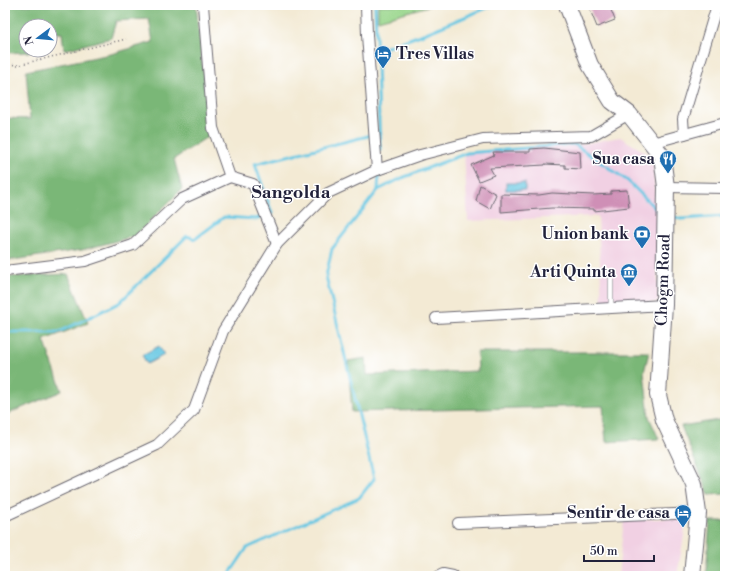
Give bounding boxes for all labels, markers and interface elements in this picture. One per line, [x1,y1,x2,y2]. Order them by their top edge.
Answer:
north arrow [18,18,58,58]
text: N [21,34,37,47]
hotel icon: Tres Villas [373,44,393,69]
place label: Tres Villas [396,44,474,64]
place label: Sua casa [592,149,655,169]
restaurant icon: Sua casa [658,149,678,174]
district label: Sangolda [252,181,331,204]
place label: Union bank [541,224,630,244]
bank icon: Union bank [632,224,652,249]
street label: Chogm Road [651,234,675,326]
place label: Arti Quinta [529,262,616,282]
museum icon: Arti Quinta [619,262,639,287]
place label: Sentir de casa [567,503,670,523]
hotel icon: Sentir de casa [673,503,693,528]
scale bar [584,537,654,563]
text: 50 m [590,544,618,559]

